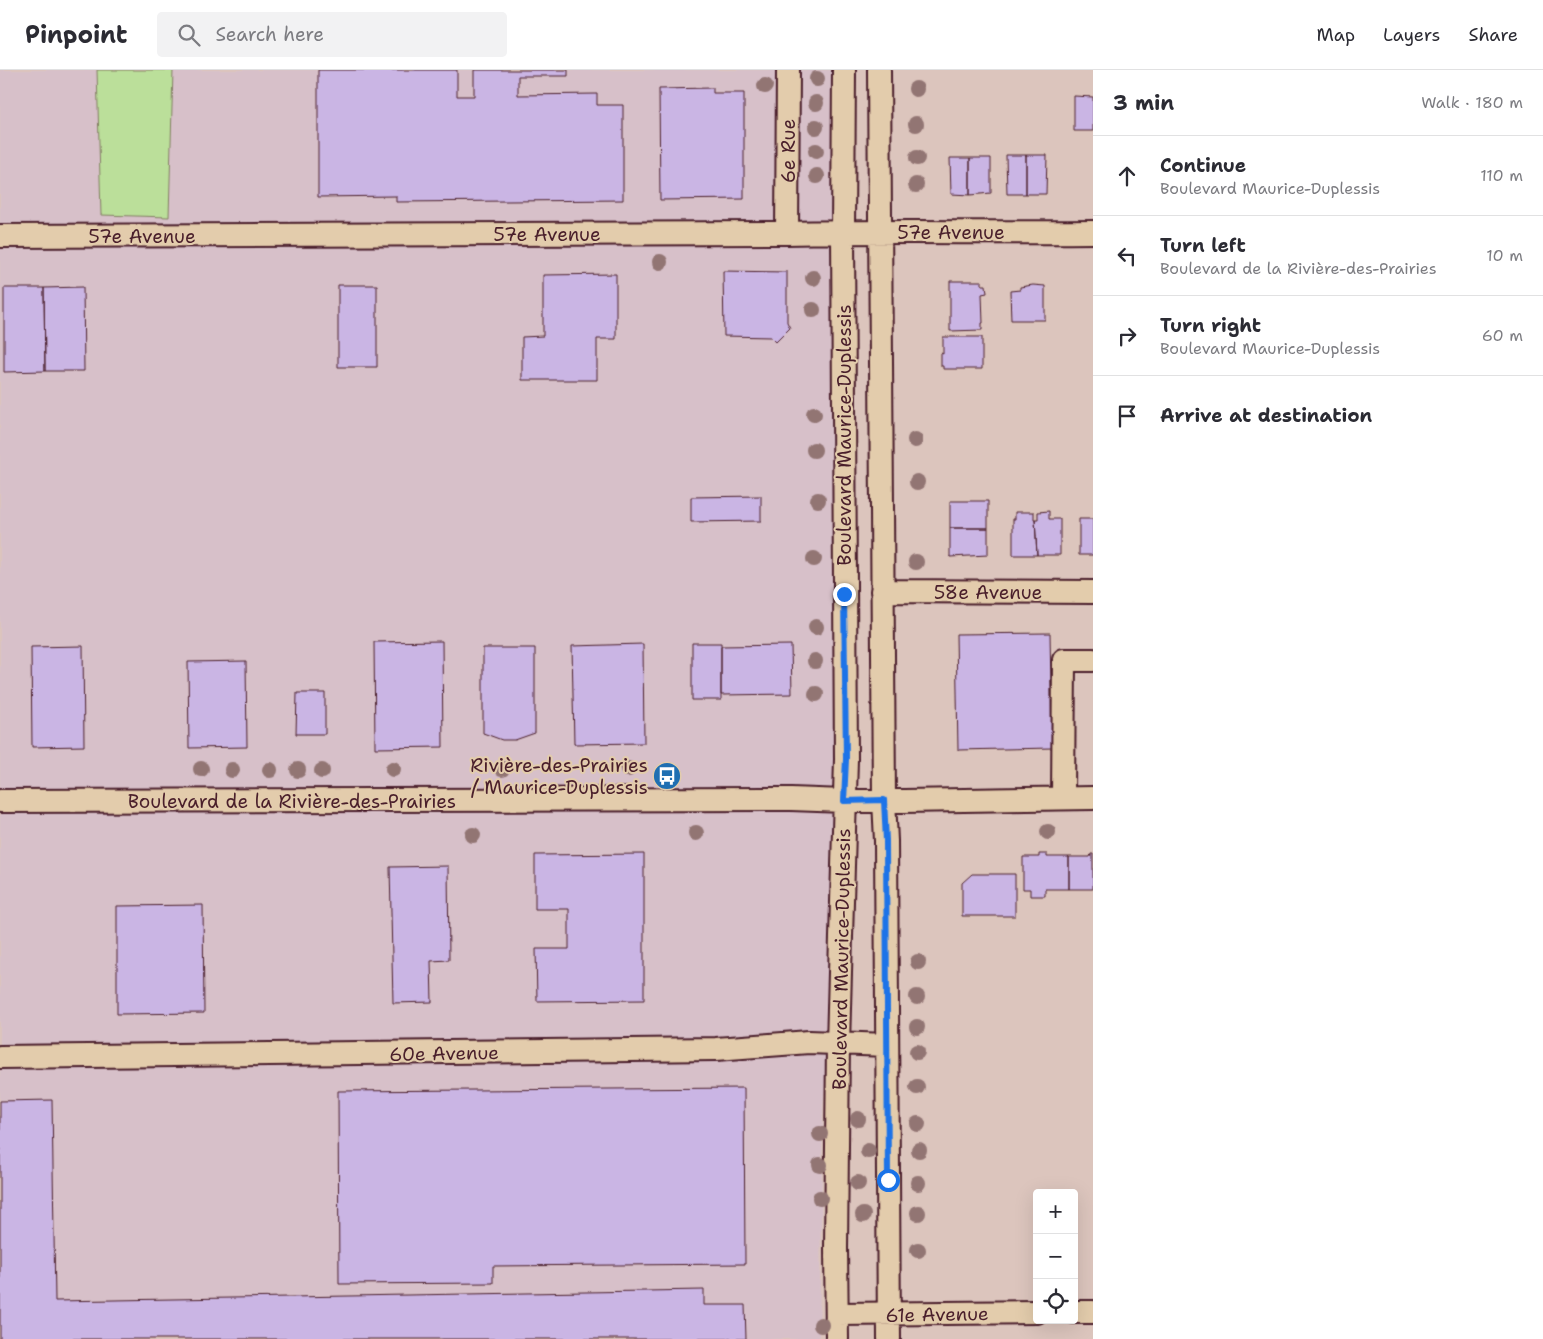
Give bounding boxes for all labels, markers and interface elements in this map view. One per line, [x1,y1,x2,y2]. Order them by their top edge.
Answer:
search box [157,12,507,57]
text: Pinpoint [25,19,127,51]
icon: search [175,21,203,49]
text: Search here [215,22,324,47]
text: Map [1317,23,1355,47]
text: Layers [1383,23,1440,47]
text: Share [1468,23,1518,47]
text: 3 min [1113,89,1174,117]
text: Walk · 180 m [1421,92,1523,113]
street label: 6e Rue [776,119,801,183]
text: Continue [1160,153,1246,178]
icon: ahead [1113,162,1141,190]
text: 110 m [1480,165,1523,186]
text: Boulevard Maurice-Duplessis [1160,178,1380,199]
street label: 57e Avenue [897,220,1005,245]
street label: 57e Avenue [493,222,601,247]
street label: 57e Avenue [88,224,196,249]
text: Turn left [1160,233,1246,258]
icon: left [1113,242,1141,270]
text: 10 m [1486,245,1523,266]
text: Boulevard de la Rivière-des-Prairies [1160,258,1437,279]
street label: Boulevard Maurice-Duplessis [832,304,857,566]
text: Turn right [1160,313,1261,338]
icon: right [1113,322,1141,350]
text: 60 m [1482,325,1523,346]
text: Boulevard Maurice-Duplessis [1160,338,1380,359]
icon: arrive [1113,402,1141,430]
text: Arrive at destination [1160,403,1372,428]
street label: 58e Avenue [934,580,1042,605]
route end [833,583,856,606]
place label: Rivière-des-Prairies / Maurice-Duplessis [470,753,648,800]
bus stop icon: Rivière-des-Prairies / Maurice-Duplessis [652,761,682,791]
street label: Boulevard de la Rivière-des-Prairies [128,789,456,814]
street label: Boulevard Maurice-Duplessis [827,828,856,1090]
street label: 60e Avenue [389,1040,499,1067]
route start [877,1169,900,1192]
map controls [1033,1189,1078,1324]
button: + [1033,1189,1078,1234]
button: − [1033,1234,1078,1279]
button: locate [1033,1279,1078,1324]
street label: 61e Avenue [885,1301,989,1328]

